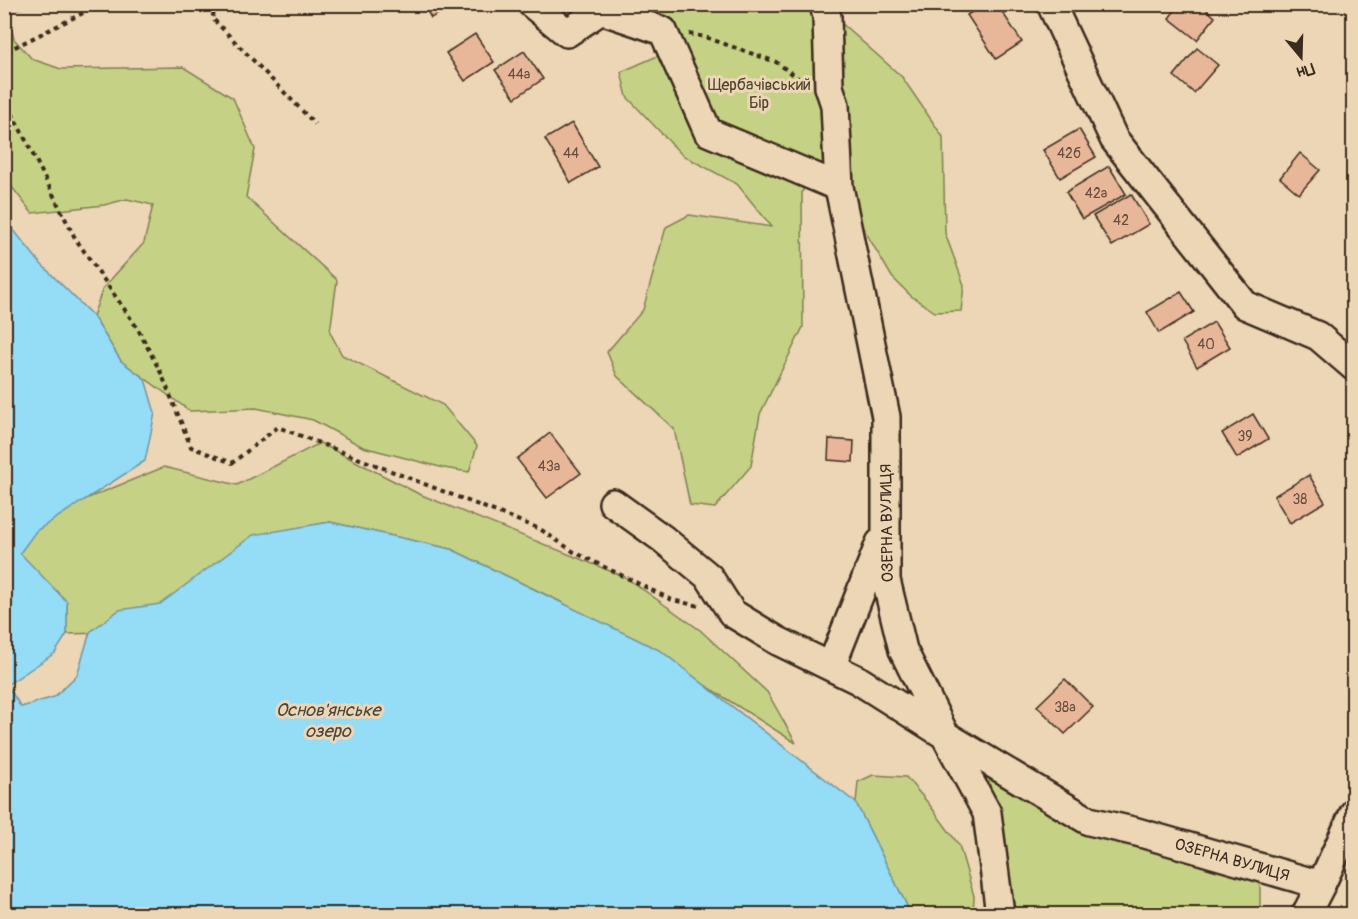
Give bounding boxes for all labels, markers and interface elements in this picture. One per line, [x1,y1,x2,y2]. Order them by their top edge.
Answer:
north arrow [1271,27,1331,87]
text: Пн [1294,58,1317,83]
house number: 44а [508,66,530,83]
park label: Щербачівський Бір [707,75,811,113]
house number: 44 [563,145,579,162]
house number: 42б [1057,145,1081,162]
house number: 42а [1085,185,1107,202]
house number: 42 [1113,212,1129,229]
house number: 40 [1197,336,1215,353]
house number: 39 [1237,428,1253,445]
house number: 43а [538,458,560,475]
street label: ОЗЕРНА ВУЛИЦЯ [876,464,898,582]
house number: 38 [1293,491,1307,508]
water label: Основ'янське озеро [276,699,382,743]
house number: 38а [1054,699,1076,716]
street label: ОЗЕРНА ВУЛИЦЯ [1172,834,1292,886]

